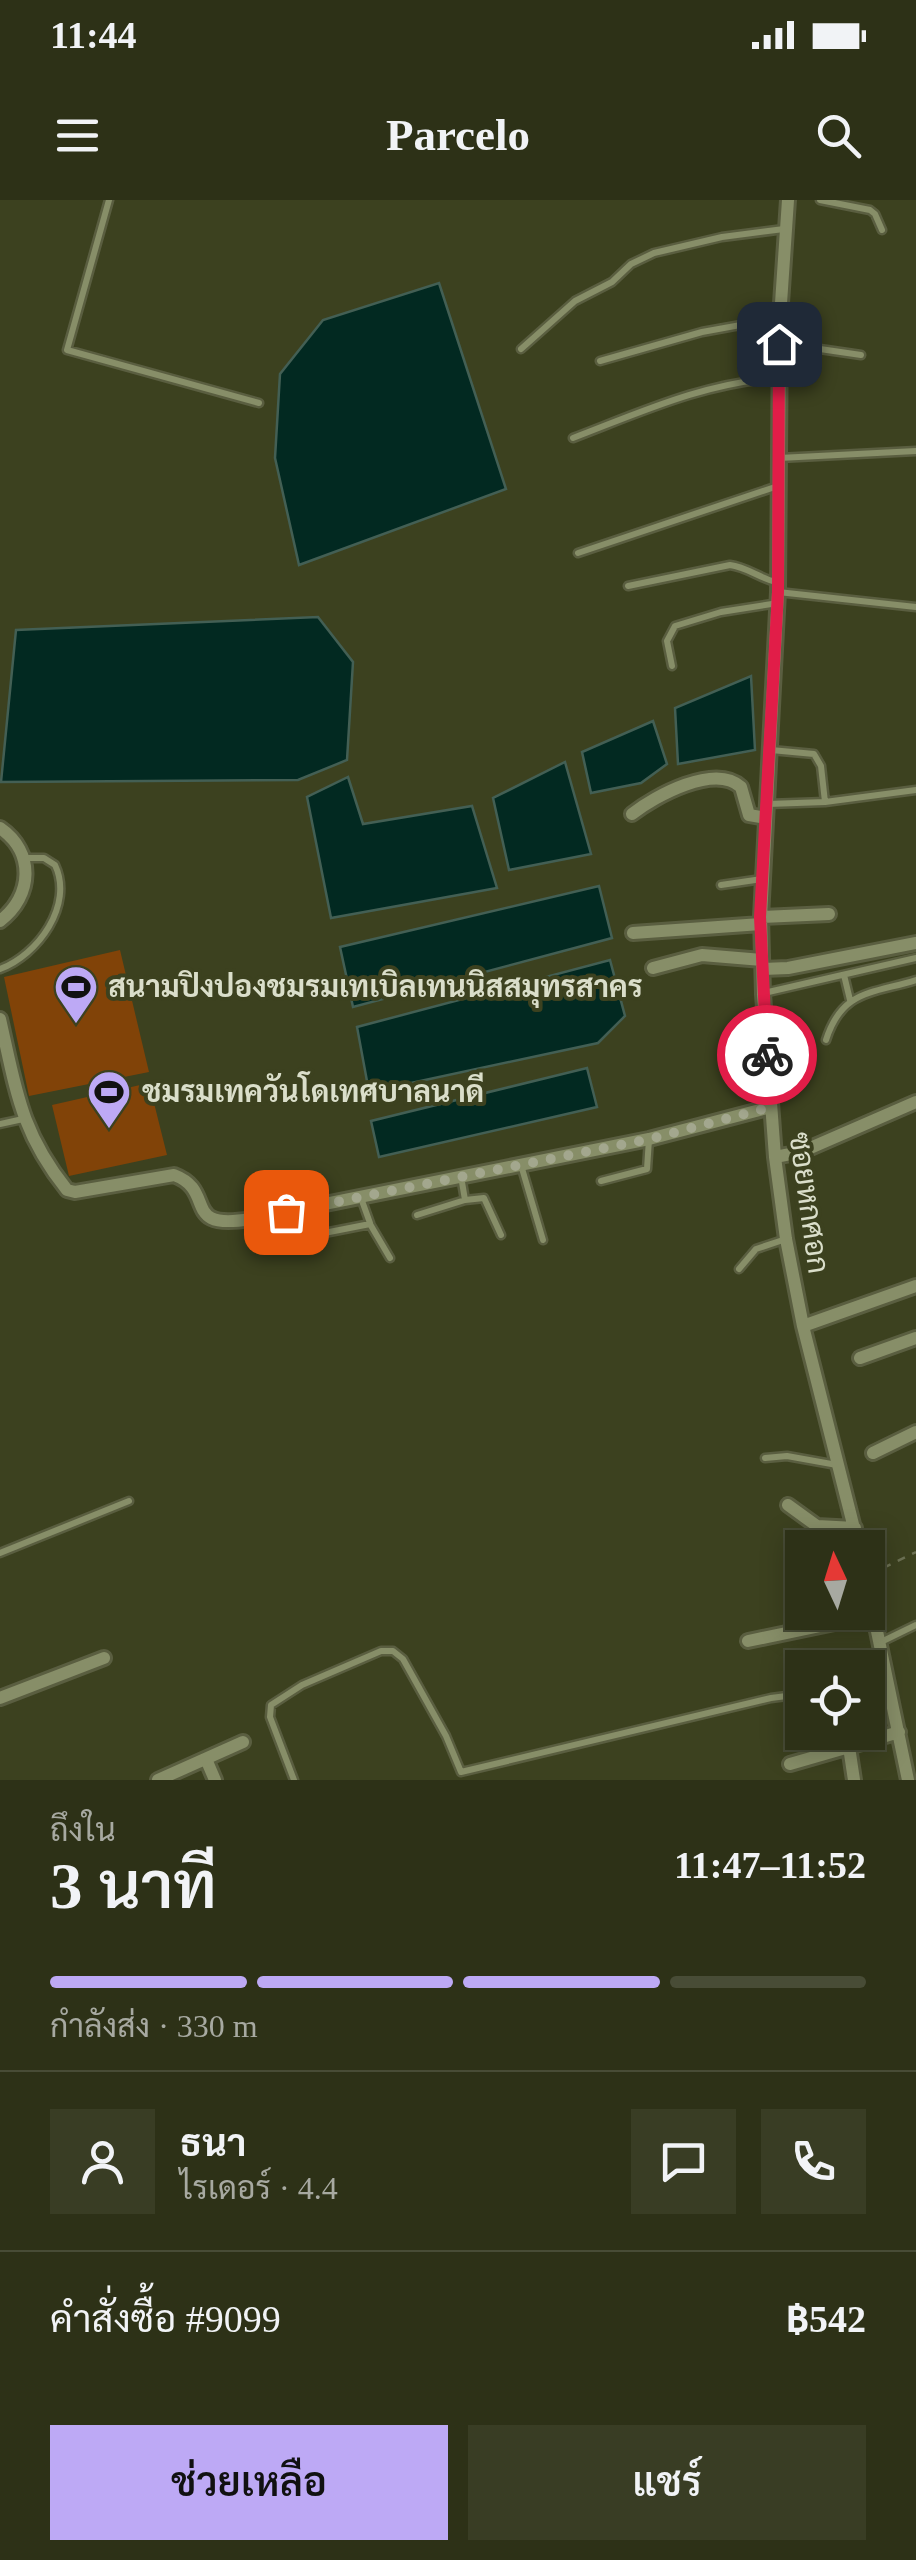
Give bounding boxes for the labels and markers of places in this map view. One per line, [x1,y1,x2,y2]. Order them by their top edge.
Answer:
pin [737,302,822,387]
sports icon: สนามปิงปองชมรมเทเบิลเทนนิสสมุทรสาคร [53,964,99,1025]
place label: สนามปิงปองชมรมเทเบิลเทนนิสสมุทรสาคร [108,969,643,1008]
sports icon: ชมรมเทควันโดเทศบาลนาดี [86,1069,132,1130]
place label: ชมรมเทควันโดเทศบาลนาดี [142,1071,484,1108]
pin [244,1170,329,1255]

